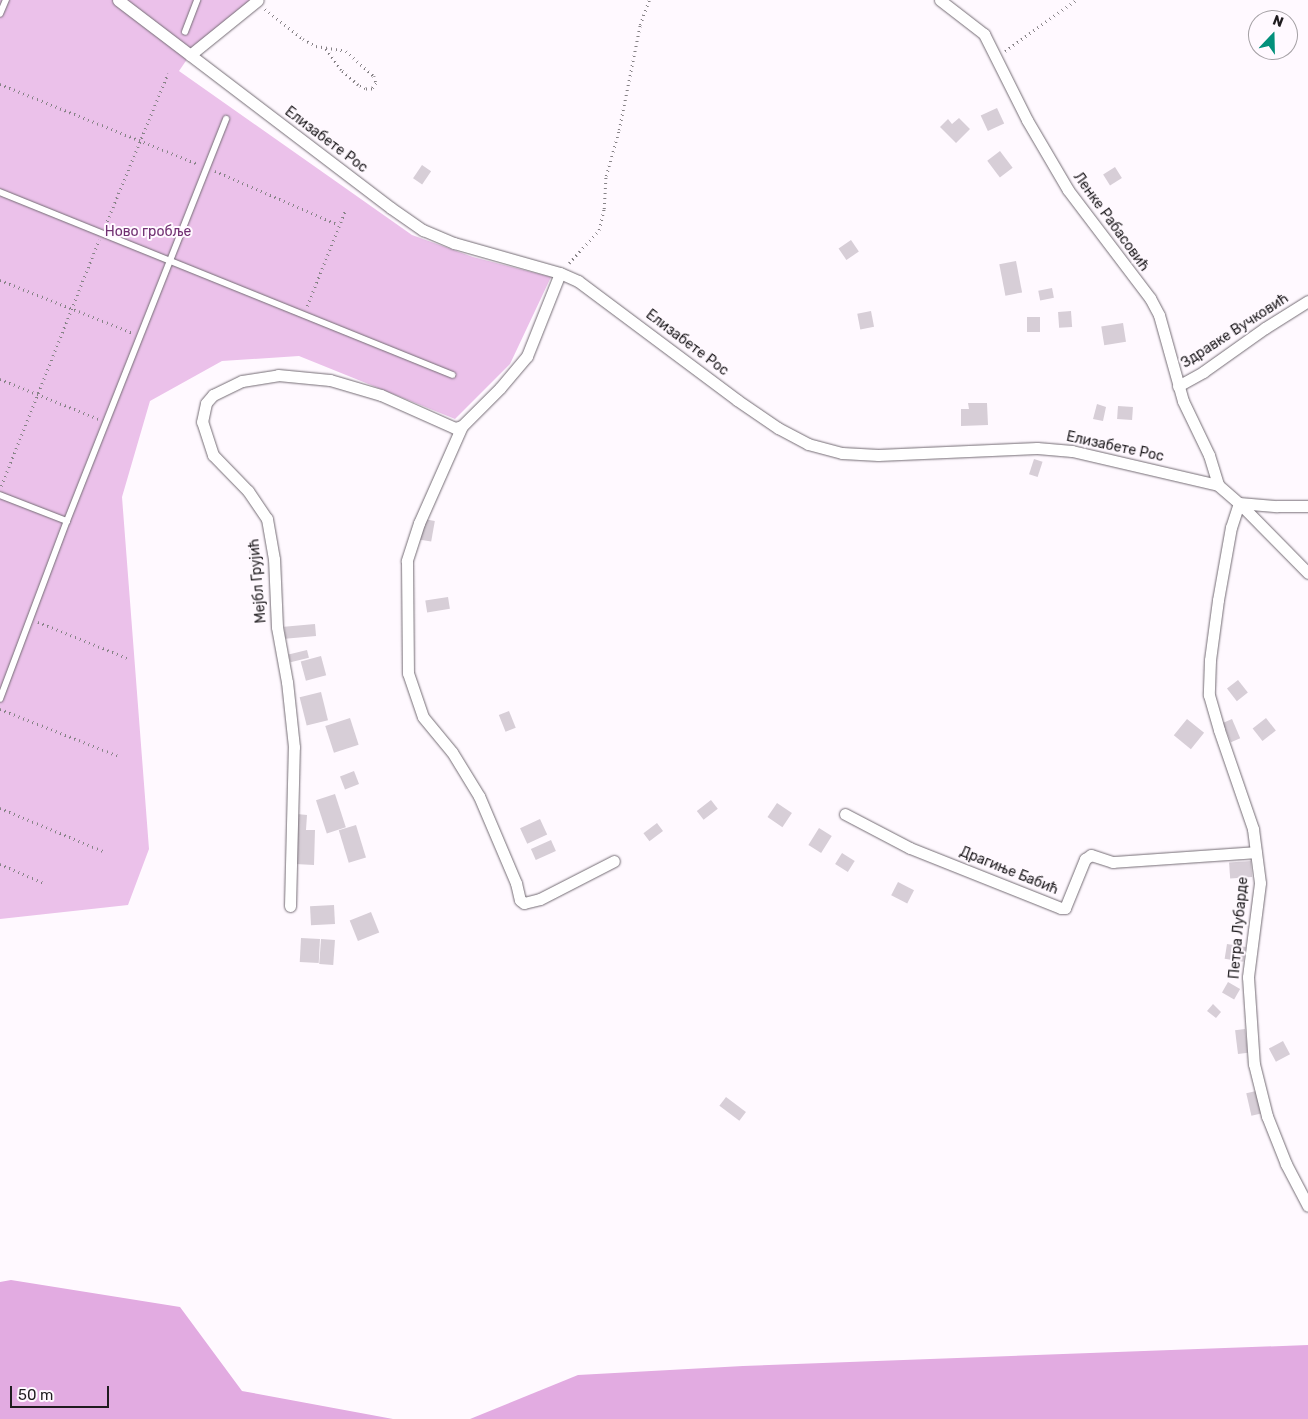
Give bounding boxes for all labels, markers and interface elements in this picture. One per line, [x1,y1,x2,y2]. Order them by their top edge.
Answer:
north arrow [1248,10,1298,60]
text: N [1270,12,1286,31]
street label: Елизабете Рос [281,103,371,177]
street label: Ленке Рабасовић [1070,169,1152,275]
park label: Ново гробље [105,224,191,240]
street label: Здравке Вучковић [1178,290,1292,372]
street label: Елизабете Рос [642,306,732,380]
street label: Елизабете Рос [1065,428,1165,466]
street label: Мејбл Грујић [246,538,270,624]
street label: Драгиње Бабић [957,844,1061,898]
street label: Петра Лубарде [1226,876,1252,980]
scale bar [12,1376,111,1408]
text: 50 m [18,1386,53,1404]

